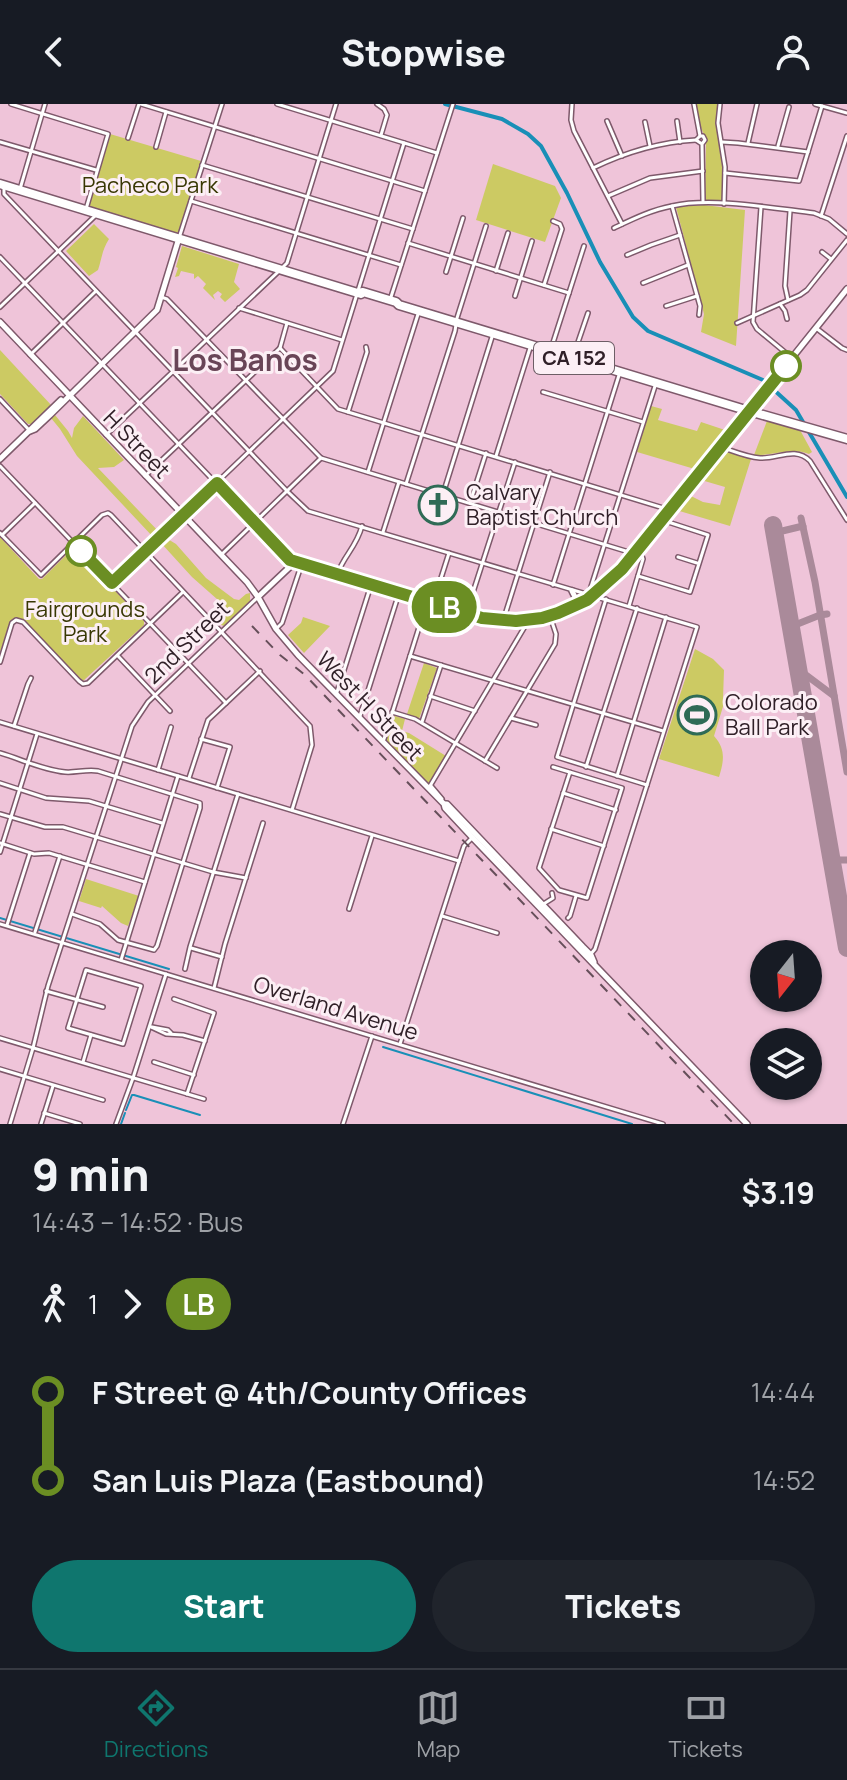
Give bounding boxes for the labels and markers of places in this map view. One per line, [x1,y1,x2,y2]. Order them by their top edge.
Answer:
unlabelled marker [771,351,801,381]
place label: Calvary Baptist Church [466,477,618,532]
church icon: Calvary Baptist Church [417,484,459,526]
unlabelled marker [66,536,96,566]
place label: Colorado Ball Park [725,687,818,742]
sports icon: Colorado Ball Park [676,694,718,736]

